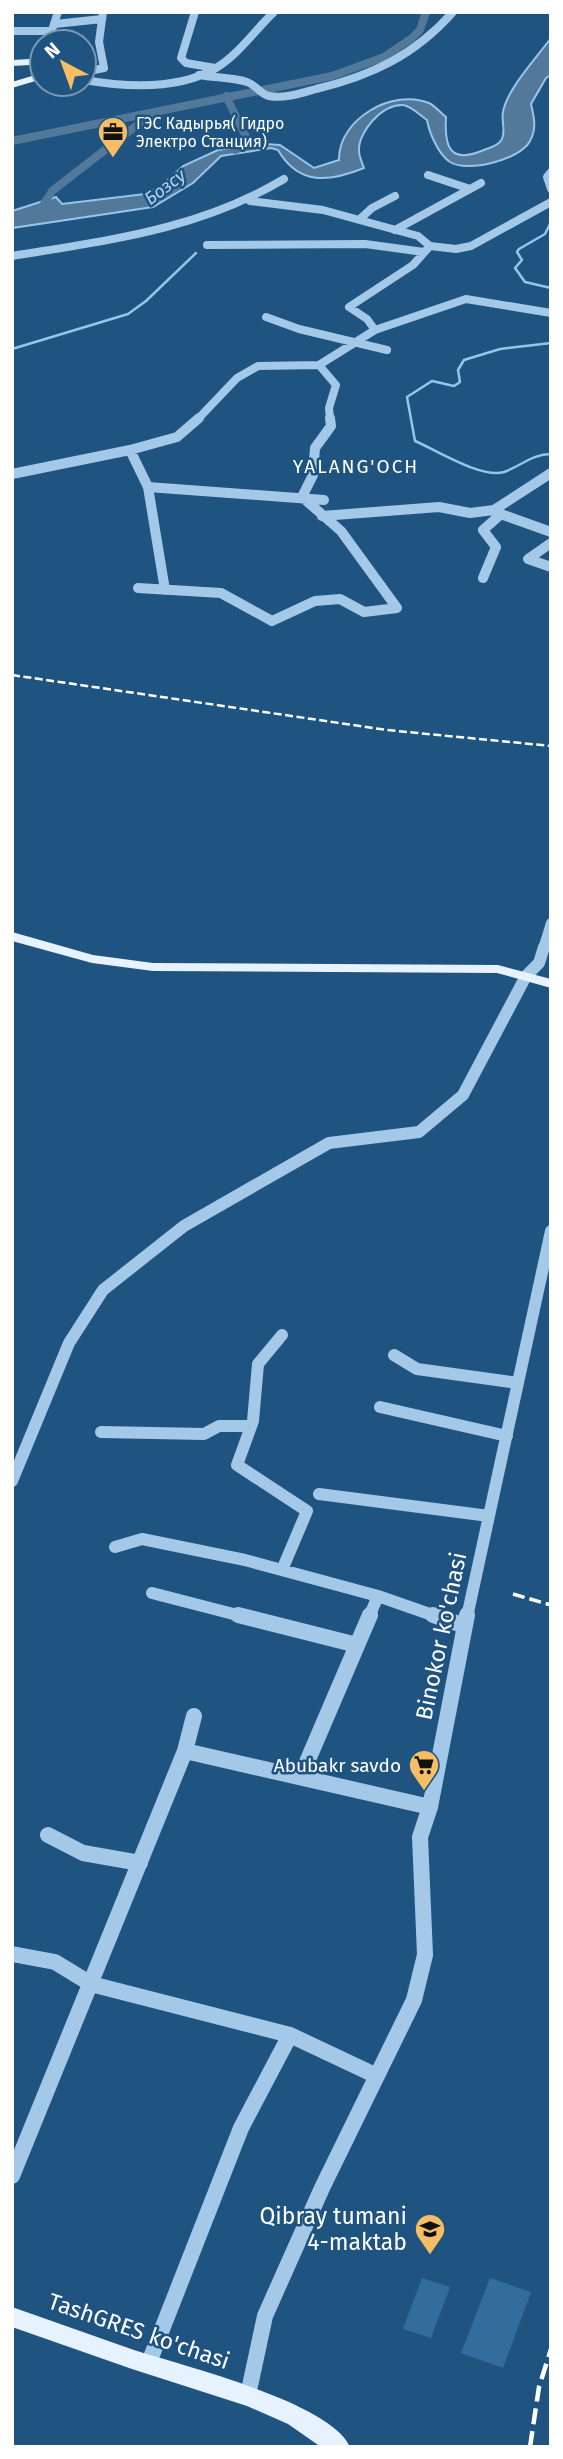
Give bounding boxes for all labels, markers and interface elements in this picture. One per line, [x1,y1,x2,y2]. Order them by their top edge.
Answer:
north arrow [28,28,98,98]
text: N [40,38,64,63]
place label: ГЭС Кадырья( Гидро Электро Станция) [136,114,284,151]
office icon: ГЭС Кадырья( Гидро Электро Станция) [96,115,130,159]
water label: Бозсу [140,164,191,210]
district label: YALANG'OCH [293,455,419,478]
street label: Binokor ko'chasi [410,1549,472,1723]
supermarket icon: Abubakr savdo [407,1748,441,1792]
place label: Abubakr savdo [274,1754,401,1777]
place label: Qibray tumani 4-maktab [259,2202,407,2256]
school or university icon: Qibray tumani 4-maktab [413,2212,447,2256]
street label: TashGRES ko'chasi [45,2287,233,2375]

